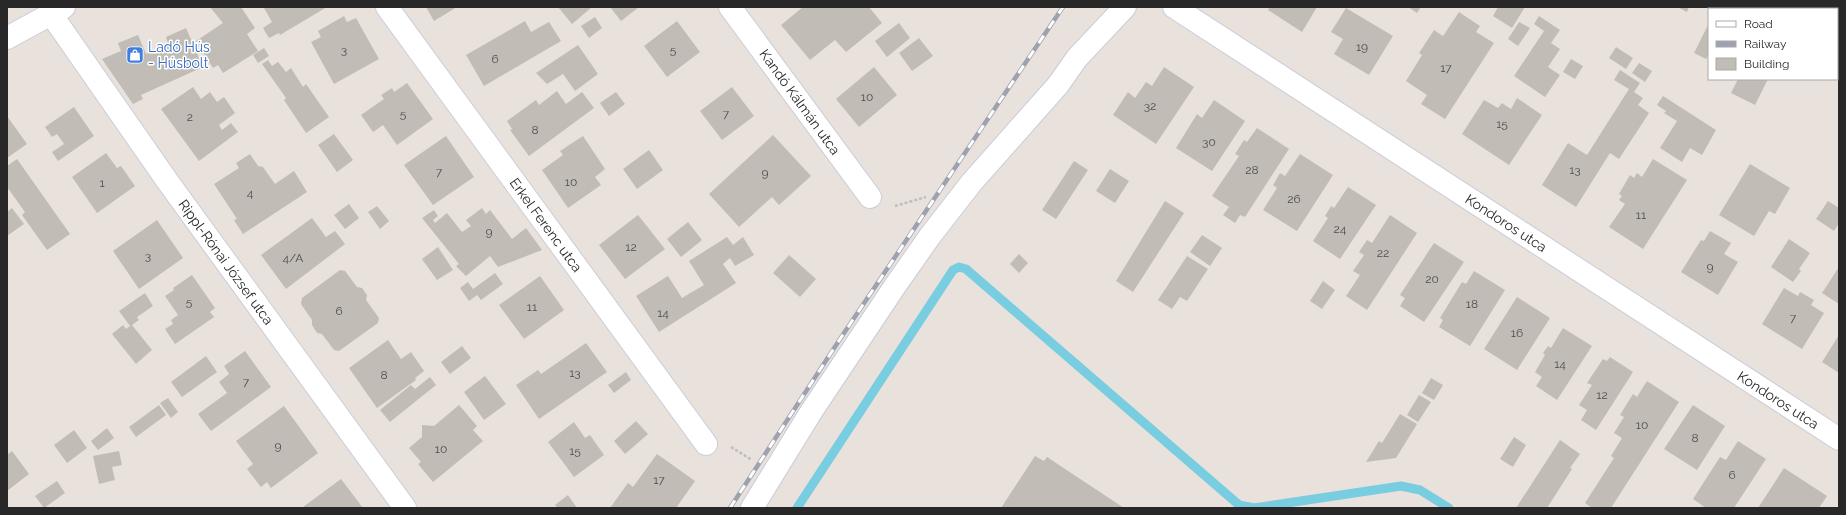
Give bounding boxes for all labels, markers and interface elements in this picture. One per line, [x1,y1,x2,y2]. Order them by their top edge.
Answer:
legend [1708,8,1838,80]
text: Road [1744,17,1773,31]
text: Railway [1744,37,1787,51]
place label: Ladó Hús - Húsbolt [148,39,210,71]
house number: 19 [1356,40,1368,54]
house number: 3 [341,43,347,57]
house number: 5 [670,43,677,57]
shop icon: Ladó Hús - Húsbolt [125,45,145,65]
street label: Kandó Kálmán utca [756,46,844,158]
house number: 6 [491,52,499,66]
text: Building [1744,57,1790,71]
house number: 17 [1440,61,1452,75]
house number: 10 [861,90,873,104]
house number: 32 [1144,99,1156,113]
house number: 5 [400,107,407,121]
house number: 7 [723,107,730,121]
house number: 2 [187,110,193,124]
house number: 15 [1496,117,1508,131]
house number: 8 [531,123,539,137]
house number: 30 [1202,135,1216,149]
house number: 28 [1245,163,1259,177]
house number: 13 [1569,163,1581,177]
house number: 7 [436,165,443,179]
house number: 9 [761,166,769,180]
street label: Erkel Ferenc utca [507,175,585,275]
house number: 10 [565,175,577,189]
house number: 1 [99,176,105,190]
house number: 4 [247,186,254,200]
street label: Kondoros utca [1462,191,1550,255]
house number: 26 [1287,192,1301,206]
street label: Rippl-Rónai József utca [175,196,277,328]
house number: 11 [1636,208,1646,222]
house number: 24 [1334,222,1347,236]
house number: 9 [485,225,493,239]
house number: 12 [625,240,637,254]
house number: 22 [1377,246,1389,260]
house number: 3 [145,249,151,263]
house number: 4/A [283,251,303,265]
house number: 9 [1706,260,1714,274]
house number: 20 [1425,272,1439,286]
house number: 5 [186,295,193,309]
house number: 18 [1466,297,1478,311]
house number: 11 [527,300,537,314]
house number: 6 [335,304,343,318]
house number: 14 [657,306,669,320]
house number: 7 [1790,311,1797,325]
house number: 16 [1511,326,1523,340]
house number: 14 [1554,357,1566,371]
house number: 13 [569,366,581,380]
house number: 8 [380,368,388,382]
street label: Kondoros utca [1734,368,1822,432]
house number: 7 [243,375,250,389]
house number: 12 [1596,388,1608,402]
house number: 10 [1636,418,1648,432]
house number: 8 [1691,431,1699,445]
house number: 9 [274,439,282,453]
house number: 10 [435,442,447,456]
house number: 15 [569,444,581,458]
house number: 6 [1728,468,1736,482]
house number: 17 [653,473,665,487]

